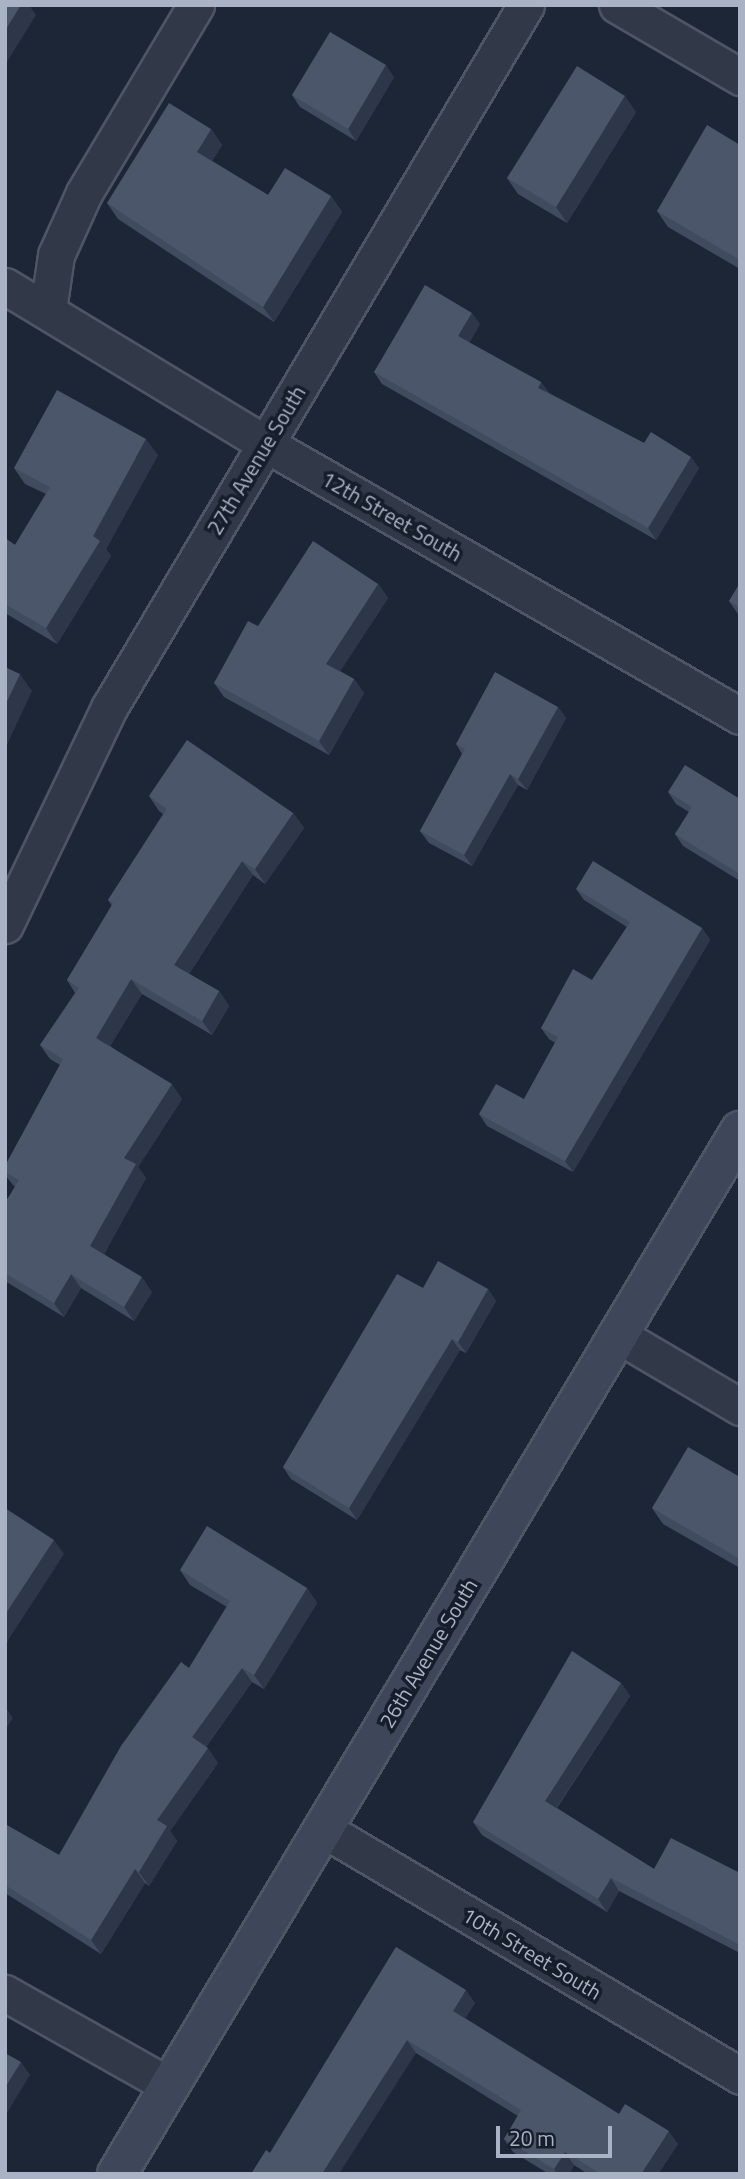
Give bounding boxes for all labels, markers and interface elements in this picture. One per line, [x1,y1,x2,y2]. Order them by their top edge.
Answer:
street label: 27th Avenue South [202,381,310,539]
street label: 12th Street South [317,466,467,566]
street label: 26th Avenue South [374,1574,482,1732]
street label: 10th Street South [458,1902,606,2004]
scale bar [500,2112,616,2156]
text: 20 m [509,2122,555,2154]

